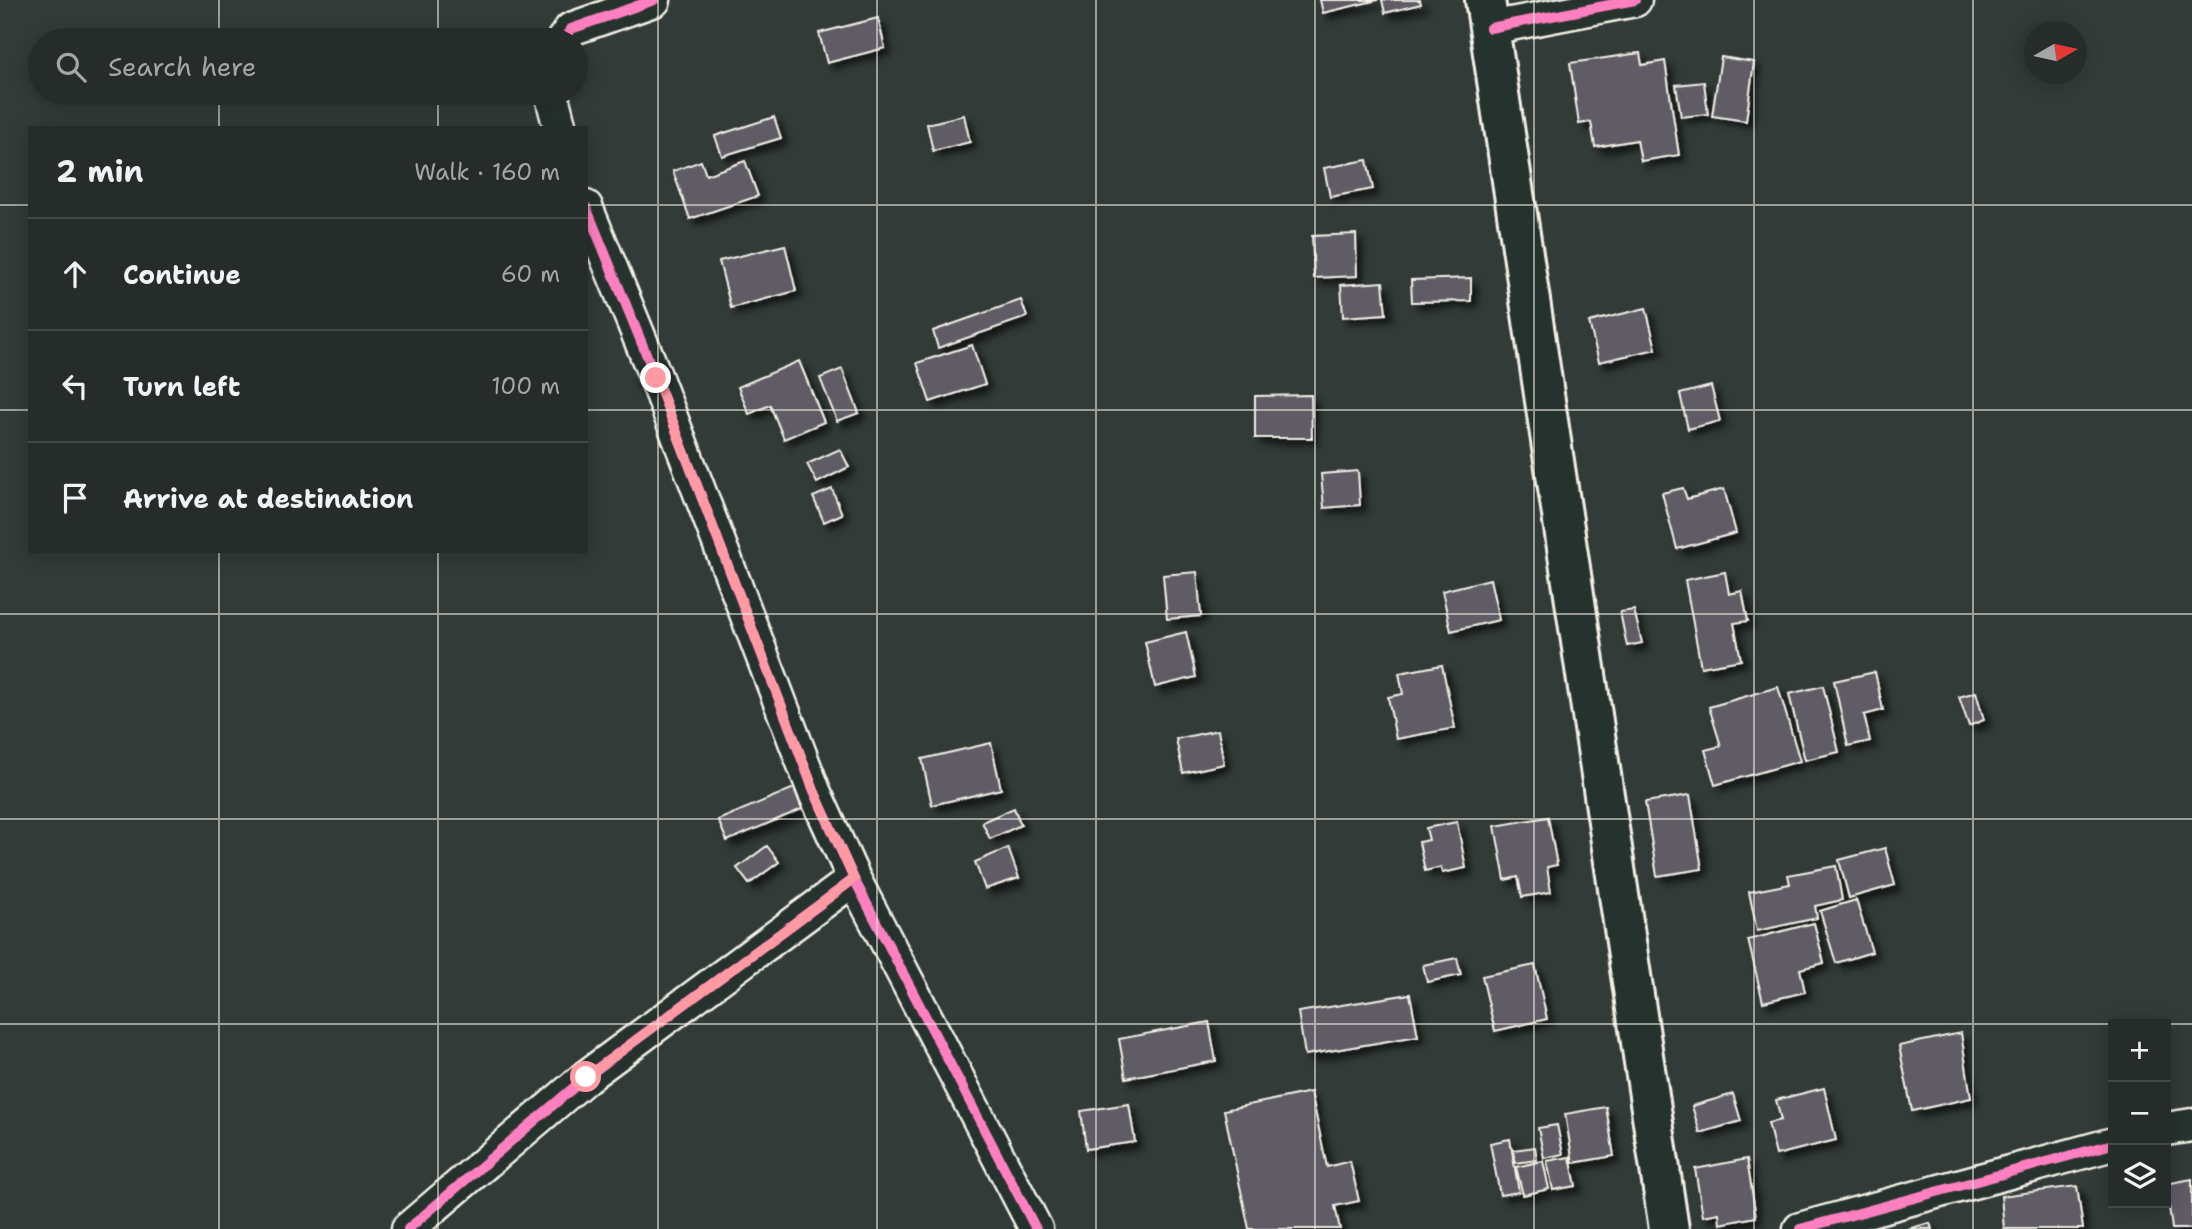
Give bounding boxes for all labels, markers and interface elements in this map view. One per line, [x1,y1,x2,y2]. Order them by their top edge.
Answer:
north arrow [2024,21,2087,84]
search box [28,28,588,105]
icon: search [52,48,90,86]
text: Search here [108,49,257,84]
text: 2 min [56,151,143,192]
text: Walk · 160 m [414,157,560,187]
icon: ahead [56,255,94,293]
text: Continue [123,257,241,292]
text: 60 m [501,259,560,289]
route end [640,362,671,393]
icon: left [56,367,94,405]
text: Turn left [123,369,240,404]
text: 100 m [491,371,560,401]
icon: arrive [56,479,94,517]
text: Arrive at destination [123,481,413,516]
map controls [2108,1019,2171,1208]
button: + [2108,1019,2171,1082]
route start [570,1061,601,1092]
button: − [2108,1082,2171,1145]
button: layers [2108,1145,2171,1208]

